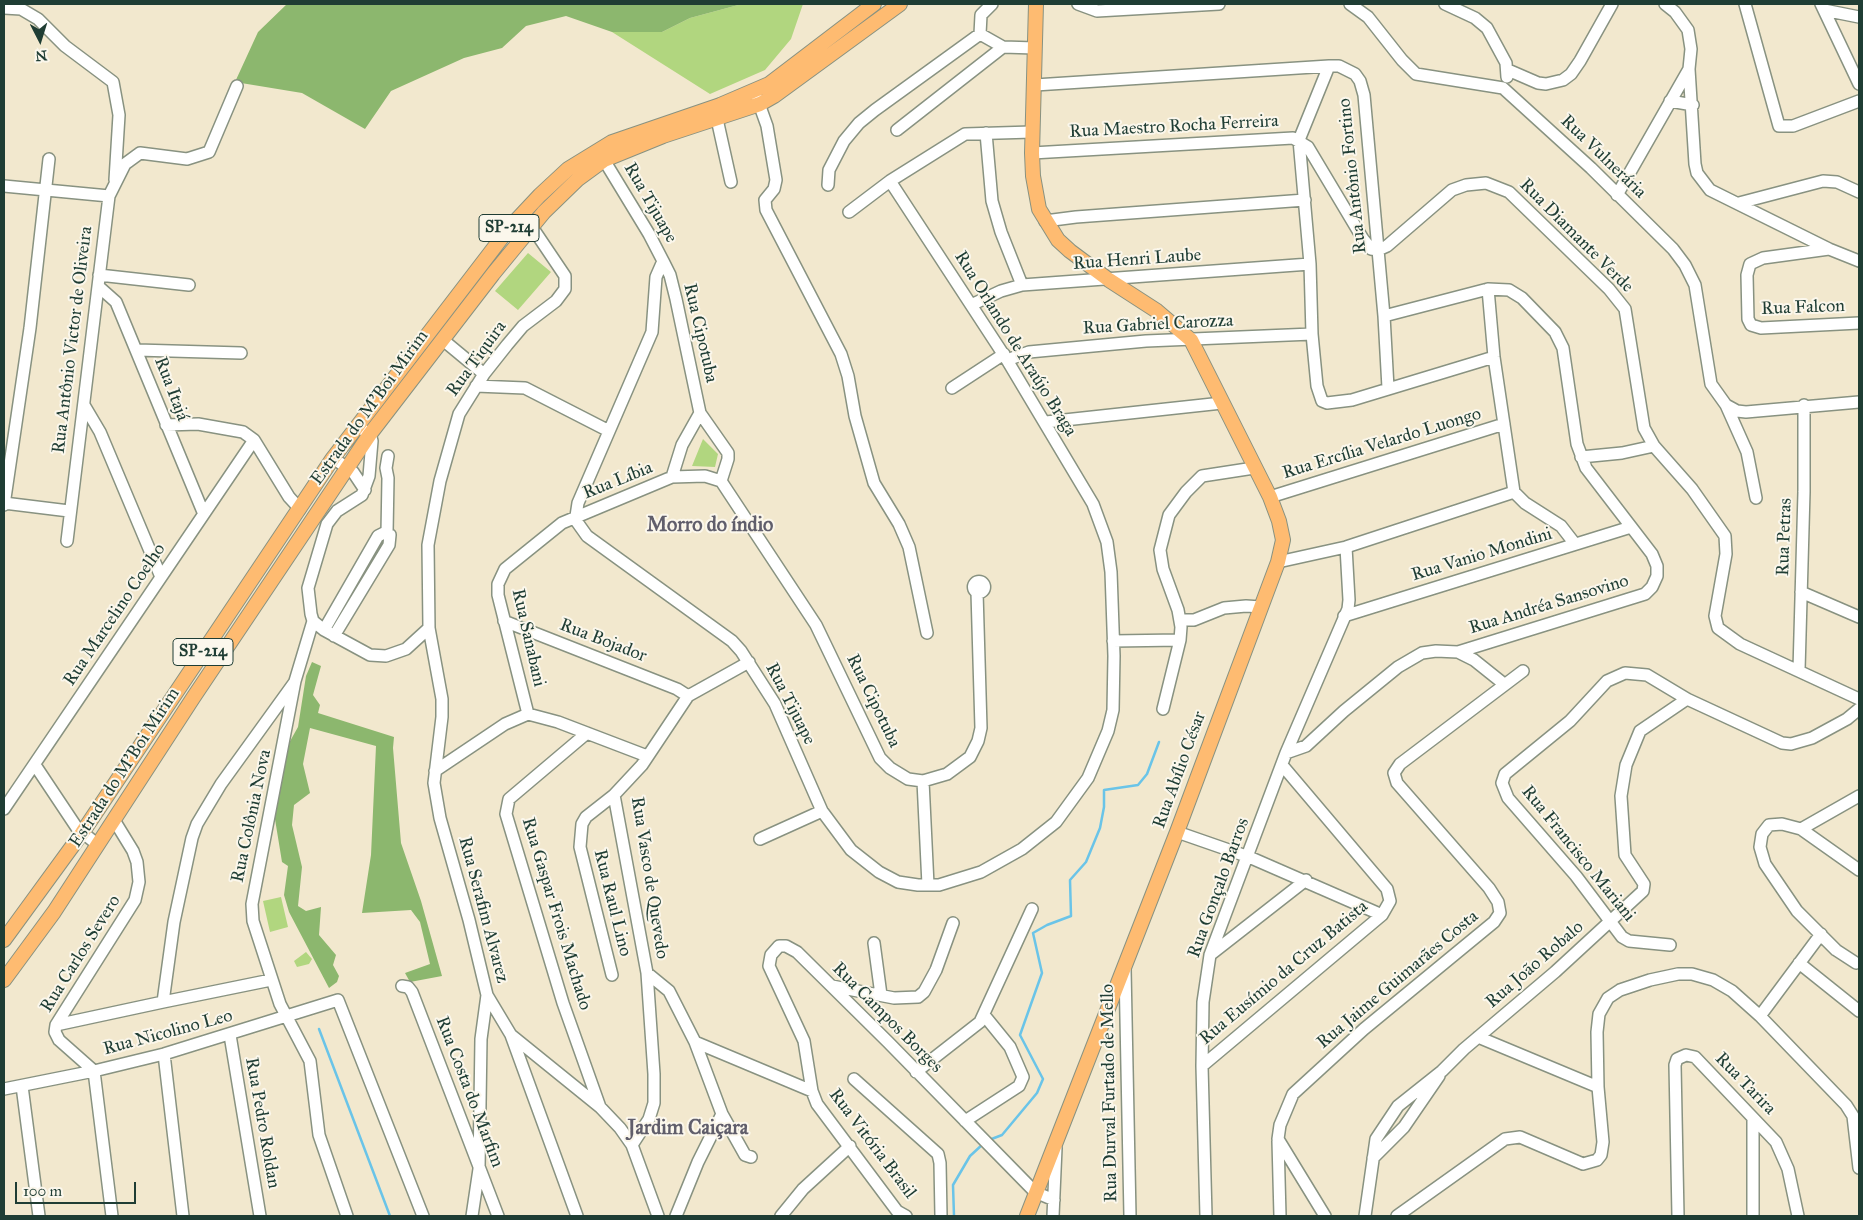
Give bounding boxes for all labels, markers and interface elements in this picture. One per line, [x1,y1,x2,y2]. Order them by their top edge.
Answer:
north arrow [15,15,65,65]
text: N [35,46,48,64]
street label: Rua Antônio Fortino [1334,97,1372,255]
street label: Rua Maestro Rocha Ferreira [1069,111,1279,143]
street label: Rua Vulnerária [1556,111,1650,203]
street label: Rua Tijuape [618,159,682,247]
street label: Rua Diamante Verde [1514,174,1638,298]
road number: SP-214 [479,214,539,242]
street label: Rua Antônio Victor de Oliveira [48,225,98,455]
street label: Rua Henri Laube [1072,245,1202,275]
street label: Rua Orlando de Araújo Braga [949,247,1081,441]
street label: Rua Cipotuba [678,281,722,385]
street label: Rua Falcon [1761,296,1845,320]
street label: Rua Gabriel Carozza [1082,310,1234,340]
street label: Rua Tiquira [442,317,512,401]
street label: Estrada do M'Boi Mirim [307,326,433,490]
street label: Rua Itajá [149,354,193,424]
street label: Rua Ercília Velardo Luongo [1280,403,1484,485]
street label: Rua Líbia [580,457,656,505]
street label: Rua Petras [1773,498,1797,576]
district label: Morro do índio [647,514,773,538]
street label: Rua Vanio Mondini [1409,523,1555,587]
street label: Rua Marcelino Coelho [59,540,171,690]
street label: Rua Andréa Sansovino [1466,570,1632,640]
street label: Rua Sanabani [506,587,550,689]
street label: Rua Bojador [556,615,650,667]
road number: SP-214 [173,638,233,666]
street label: Rua Cipotuba [841,651,905,751]
street label: Rua Tijuape [760,659,820,749]
street label: Estrada do M'Boi Mirim [65,684,185,852]
street label: Rua Abílio César [1149,709,1211,831]
street label: Rua Colônia Nova [227,748,277,884]
street label: Rua Francisco Mariani [1516,782,1640,926]
street label: Rua Vasco de Quevedo [626,795,672,961]
street label: Rua Gaspar Frois Machado [516,815,596,1013]
street label: Rua Gonçalo Barros [1184,815,1254,961]
street label: Rua Serafim Alvarez [453,834,513,986]
street label: Rua Raul Lino [588,847,636,959]
street label: Rua Carlos Severo [36,891,126,1017]
street label: Rua Eusímio da Cruz Batista [1195,896,1373,1050]
street label: Rua Jaime Guimarães Costa [1313,906,1483,1054]
street label: Rua João Robalo [1482,917,1588,1013]
street label: Rua Campos Borges [827,958,947,1078]
street label: Rua Durval Furtado de Mello [1097,984,1123,1202]
street label: Rua Nicolino Leo [101,1005,235,1061]
street label: Rua Costa do Marfim [430,1013,508,1171]
street label: Rua Tarira [1710,1048,1780,1120]
street label: Rua Pedro Roldan [240,1056,284,1190]
street label: Rua Vitória Brasil [824,1085,920,1203]
district label: Jardim Caiçara [628,1117,748,1141]
scale bar [18,1172,139,1204]
text: 100 m [23,1182,62,1200]

